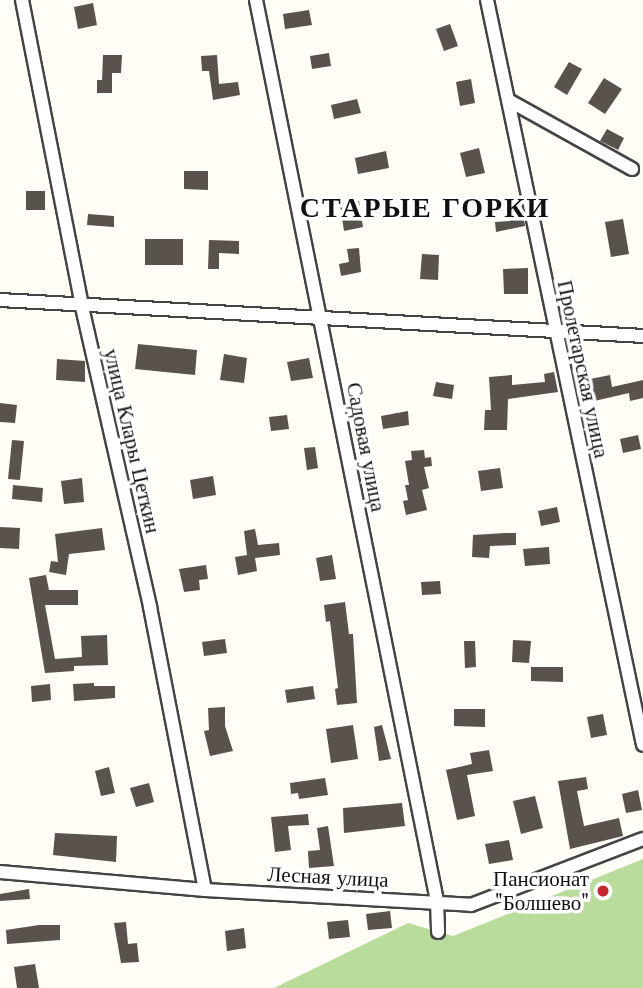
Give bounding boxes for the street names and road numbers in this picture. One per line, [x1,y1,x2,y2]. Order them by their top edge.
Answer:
street label: Пролетарская улица [552,278,614,460]
street label: улица Клары Цеткин [99,346,165,536]
street label: Садовая улица [341,380,391,514]
street label: Лесная улица [267,861,389,893]

